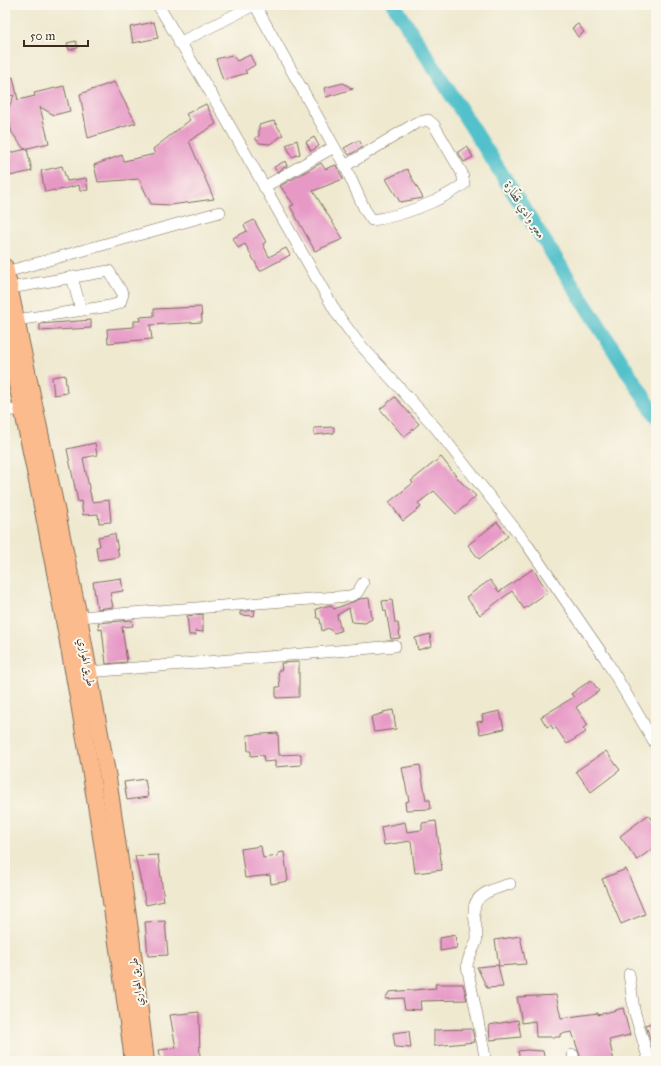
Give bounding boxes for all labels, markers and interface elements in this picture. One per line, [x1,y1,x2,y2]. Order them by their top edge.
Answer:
scale bar [24,22,88,48]
text: 50 m [30,29,55,43]
water label: معبر وادي قطّارة [498,177,550,243]
street label: طريق الهواري [73,637,98,688]
street label: طريق الهواري [127,957,148,1007]

